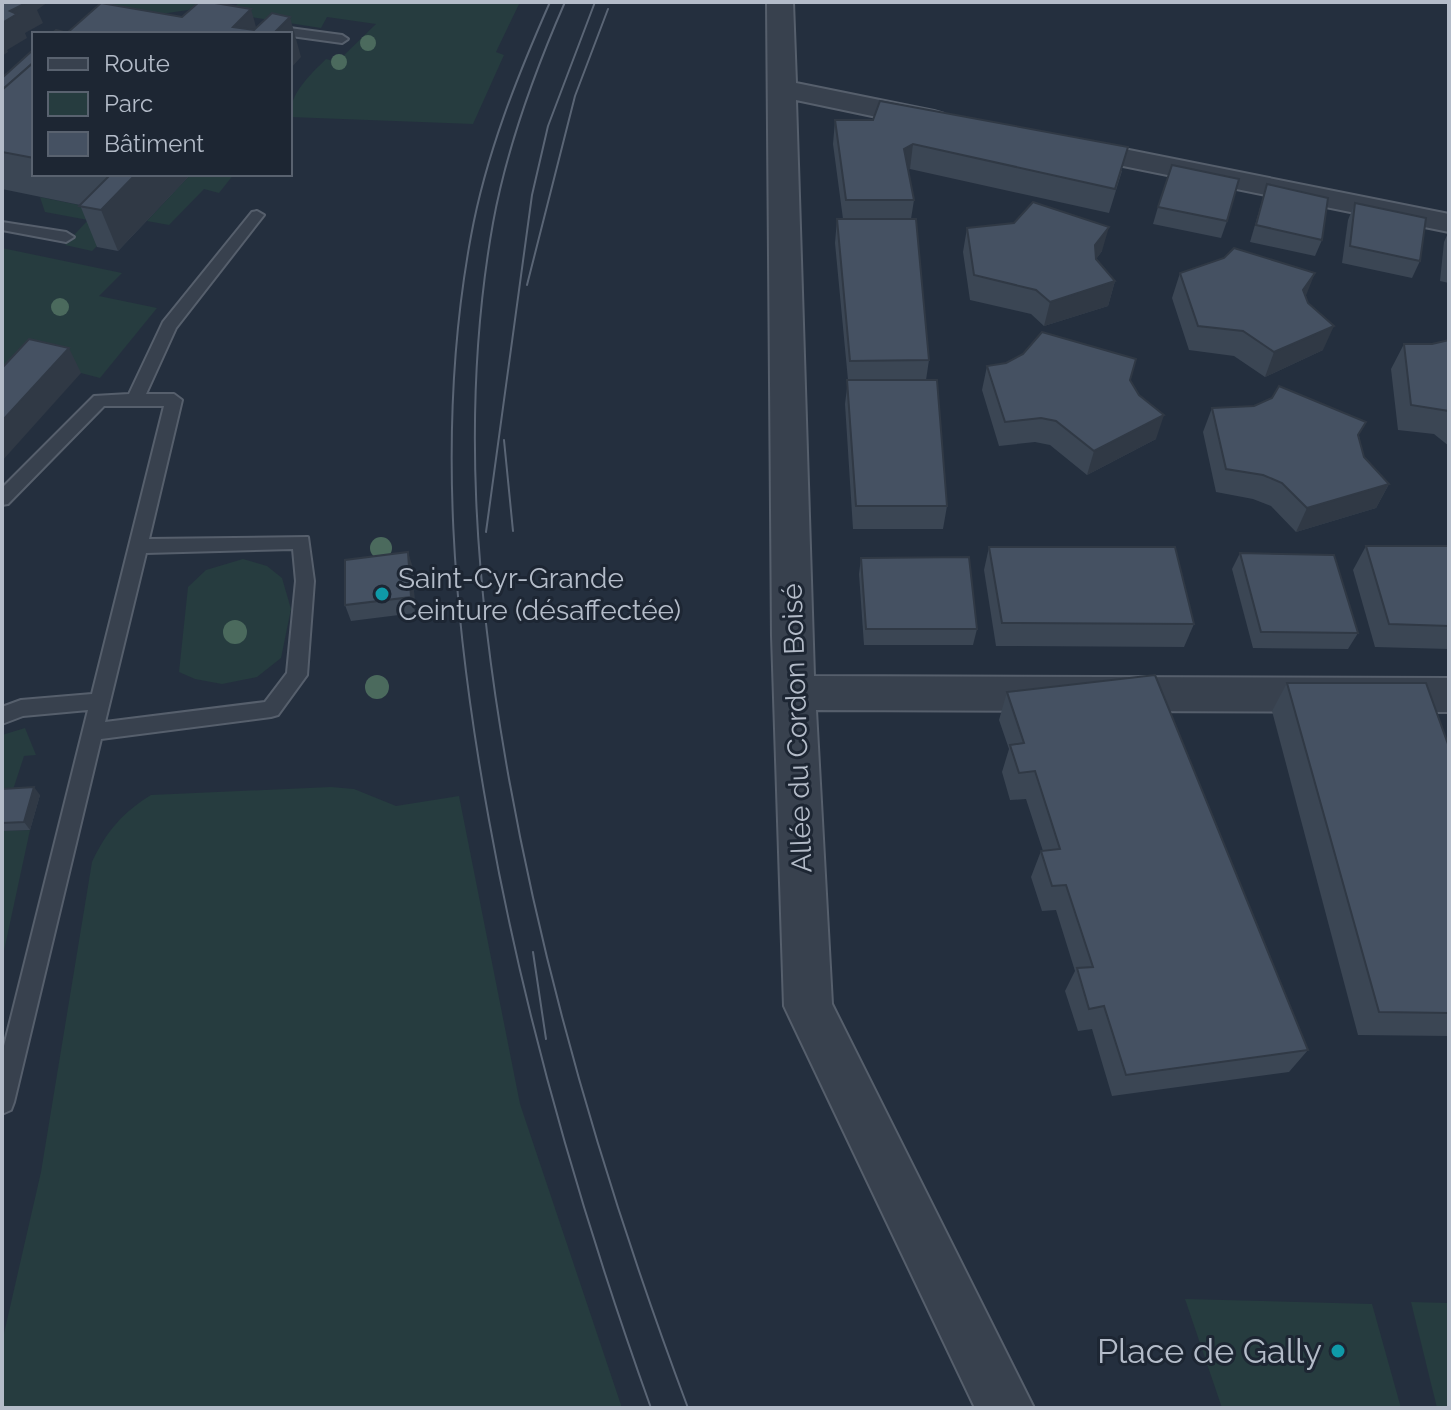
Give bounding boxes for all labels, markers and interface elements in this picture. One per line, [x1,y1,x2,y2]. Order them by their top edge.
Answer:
legend [32,32,292,176]
text: Route [104,49,170,78]
text: Parc [104,89,153,118]
text: Bâtiment [104,129,204,158]
place label: Saint-Cyr-Grande Ceinture (désaffectée) [398,562,681,627]
street label: Allée du Cordon Boisé [775,583,819,873]
marker: Saint-Cyr-Grande Ceinture (désaffectée) [373,585,391,603]
place label: Place de Gally [1097,1331,1322,1371]
marker: Place de Gally [1329,1342,1347,1360]

